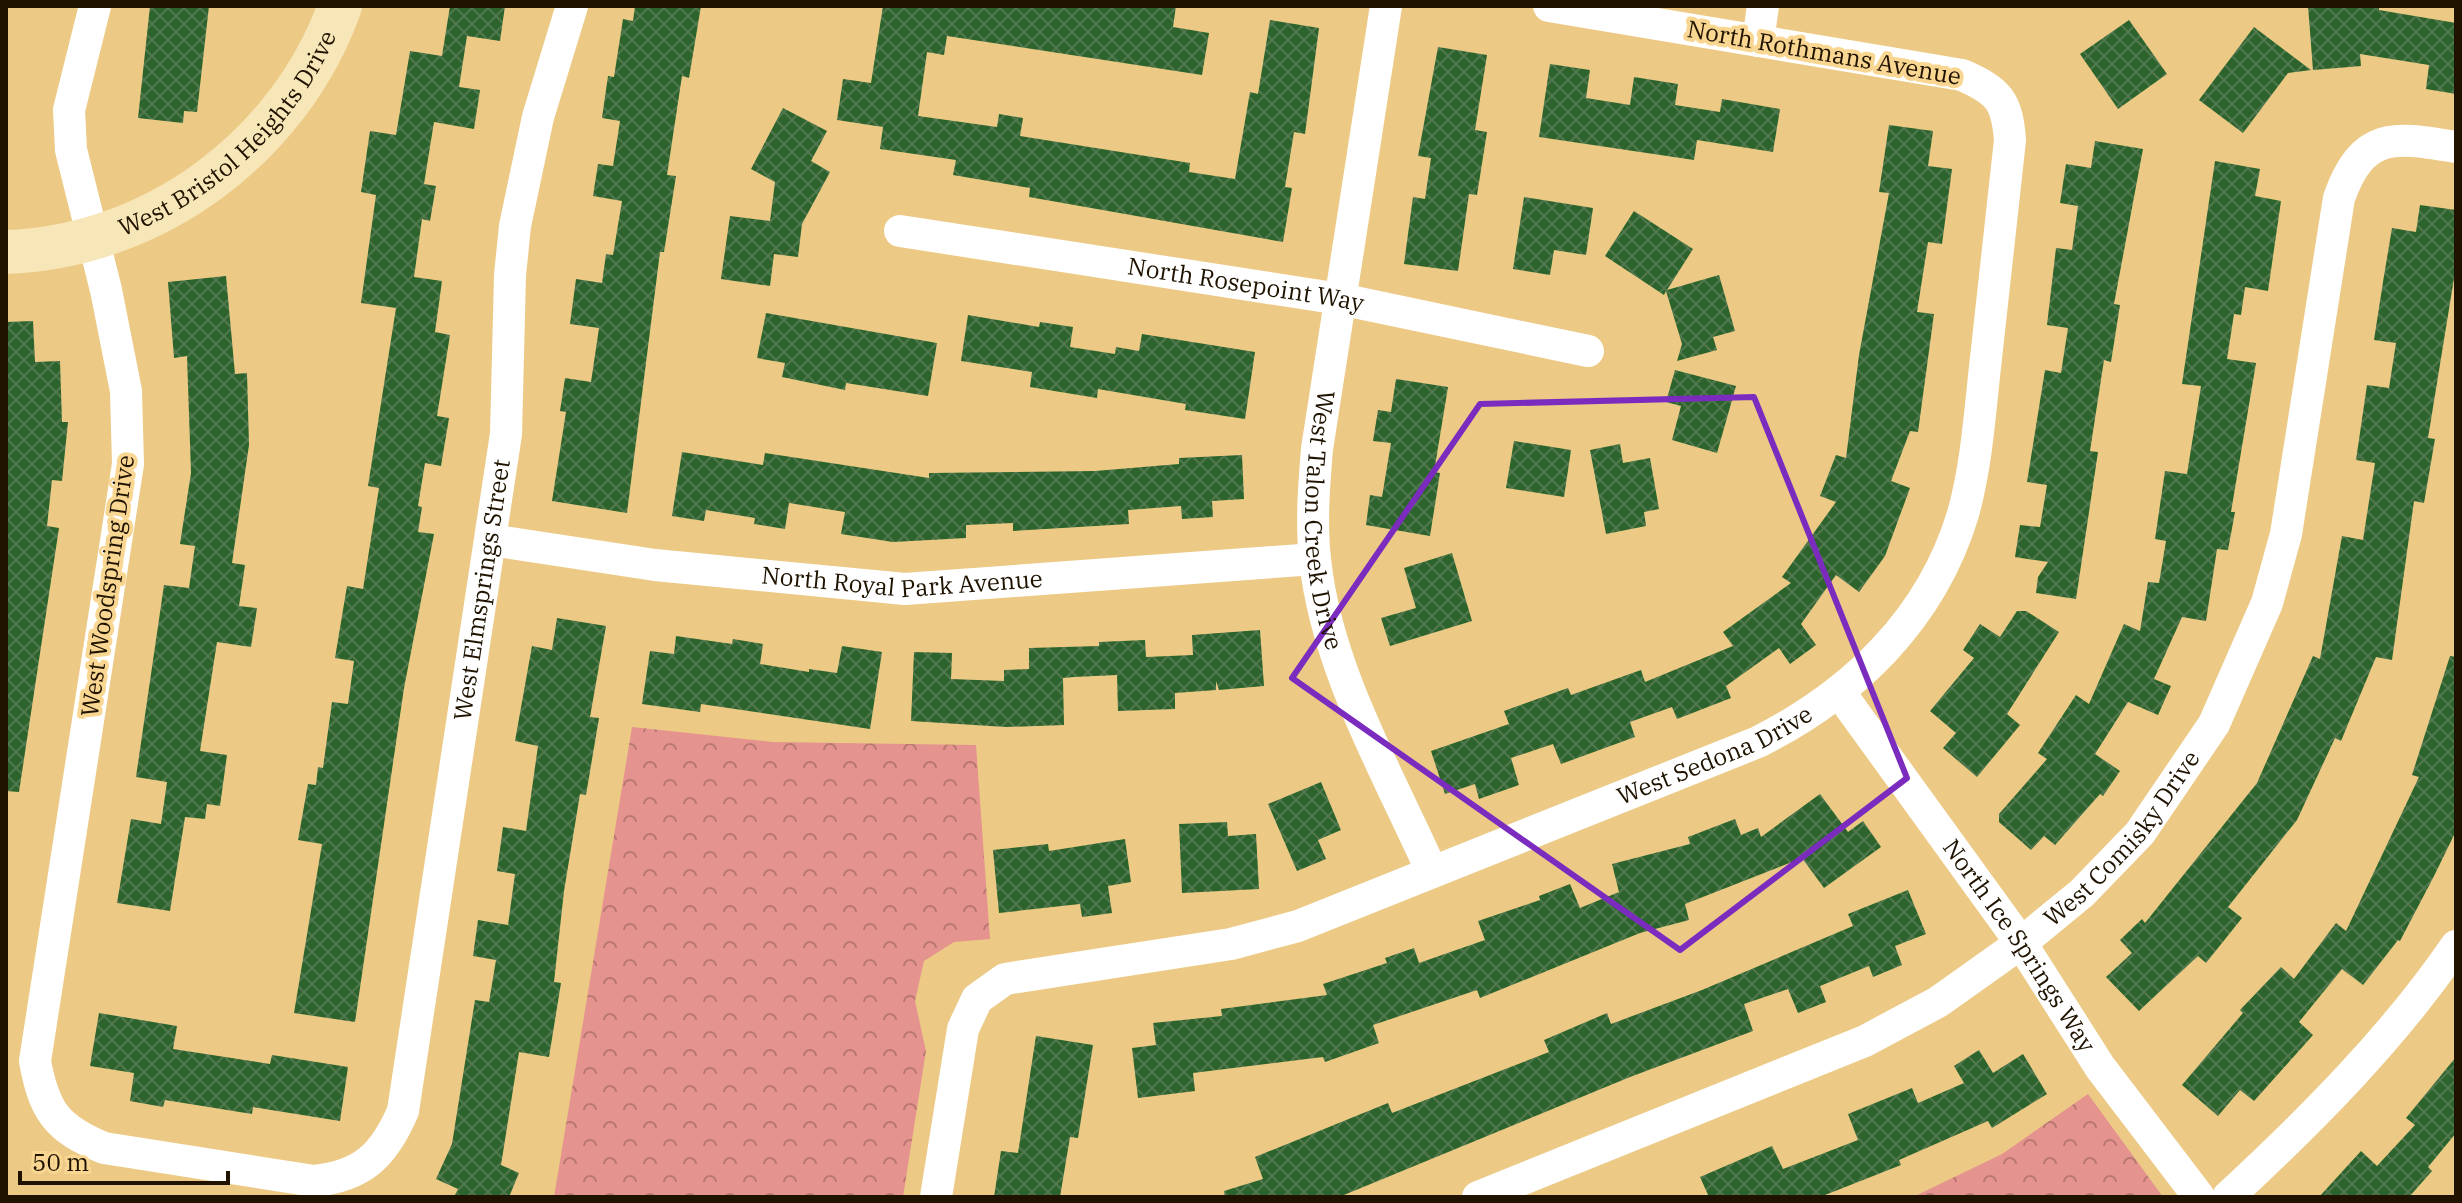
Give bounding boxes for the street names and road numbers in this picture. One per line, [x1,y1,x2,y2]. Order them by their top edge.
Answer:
street label: North Rothmans Avenue [1685,12,1964,92]
street label: West Bristol Heights Drive [113,25,343,243]
street label: North Rosepoint Way [1126,249,1367,319]
street label: West Talon Creek Drive [1298,388,1351,654]
street label: West Woodspring Drive [73,453,141,719]
street label: West Elmsprings Street [446,457,517,723]
street label: North Royal Park Avenue [760,558,1044,604]
street label: West Sedona Drive [1612,698,1818,812]
street label: West Comisky Drive [2036,744,2206,933]
street label: North Ice Springs Way [1936,832,2104,1058]

